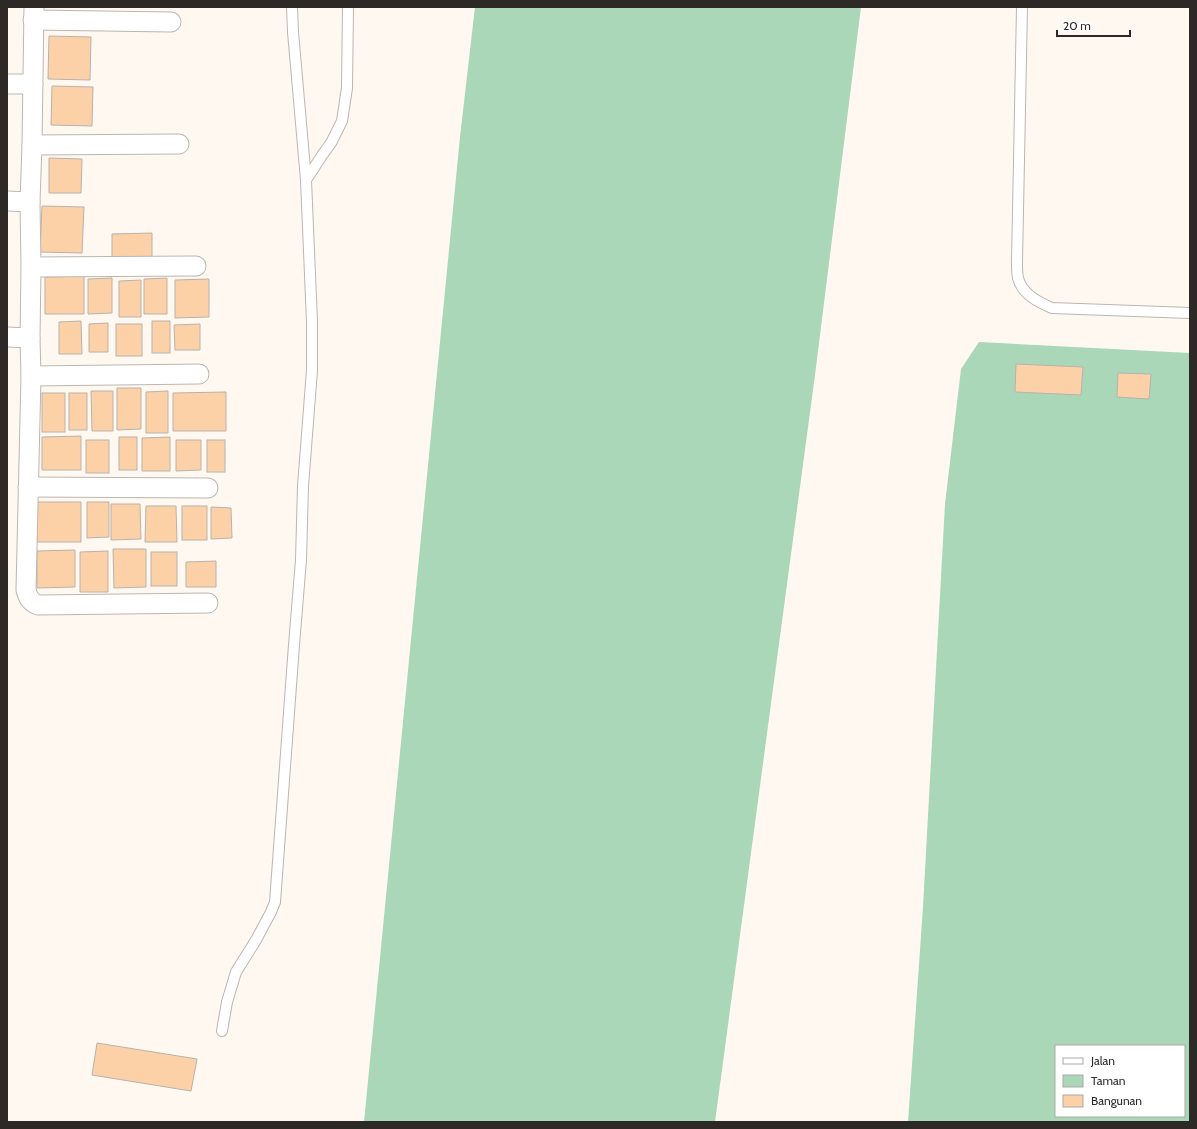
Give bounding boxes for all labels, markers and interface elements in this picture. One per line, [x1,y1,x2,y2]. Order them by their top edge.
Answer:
scale bar [1057,12,1130,38]
text: 20 m [1063,18,1091,33]
legend [1055,1045,1185,1117]
text: Jalan [1090,1053,1115,1068]
text: Taman [1091,1073,1126,1088]
text: Bangunan [1091,1093,1142,1108]

